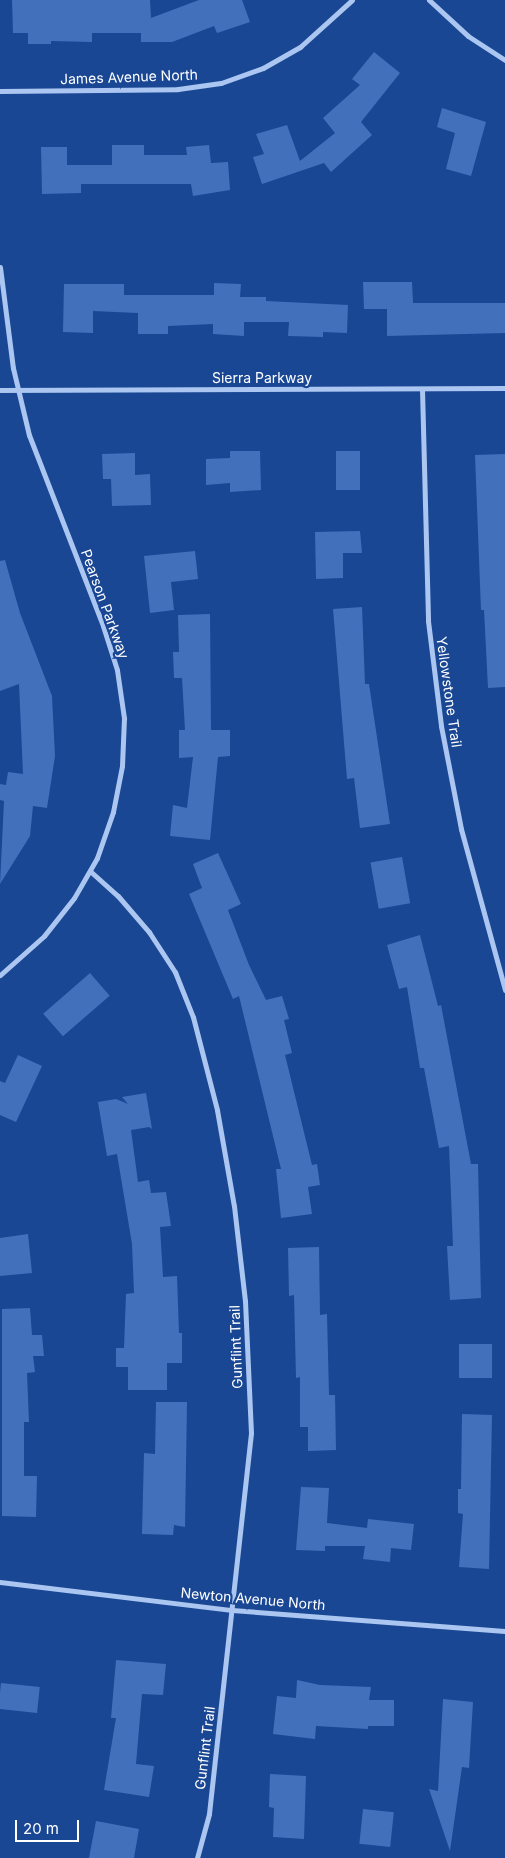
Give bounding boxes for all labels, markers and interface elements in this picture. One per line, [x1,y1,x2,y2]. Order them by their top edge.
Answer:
street label: James Avenue North [60,66,198,88]
street label: Sierra Parkway [212,370,312,386]
street label: Pearson Parkway [77,547,133,661]
street label: Yellowstone Trail [433,636,465,748]
street label: Gunflint Trail [226,1305,246,1389]
street label: Newton Avenue North [180,1584,326,1614]
street label: Gunflint Trail [192,1705,218,1791]
scale bar [18,1810,81,1842]
text: 20 m [23,1819,59,1838]

